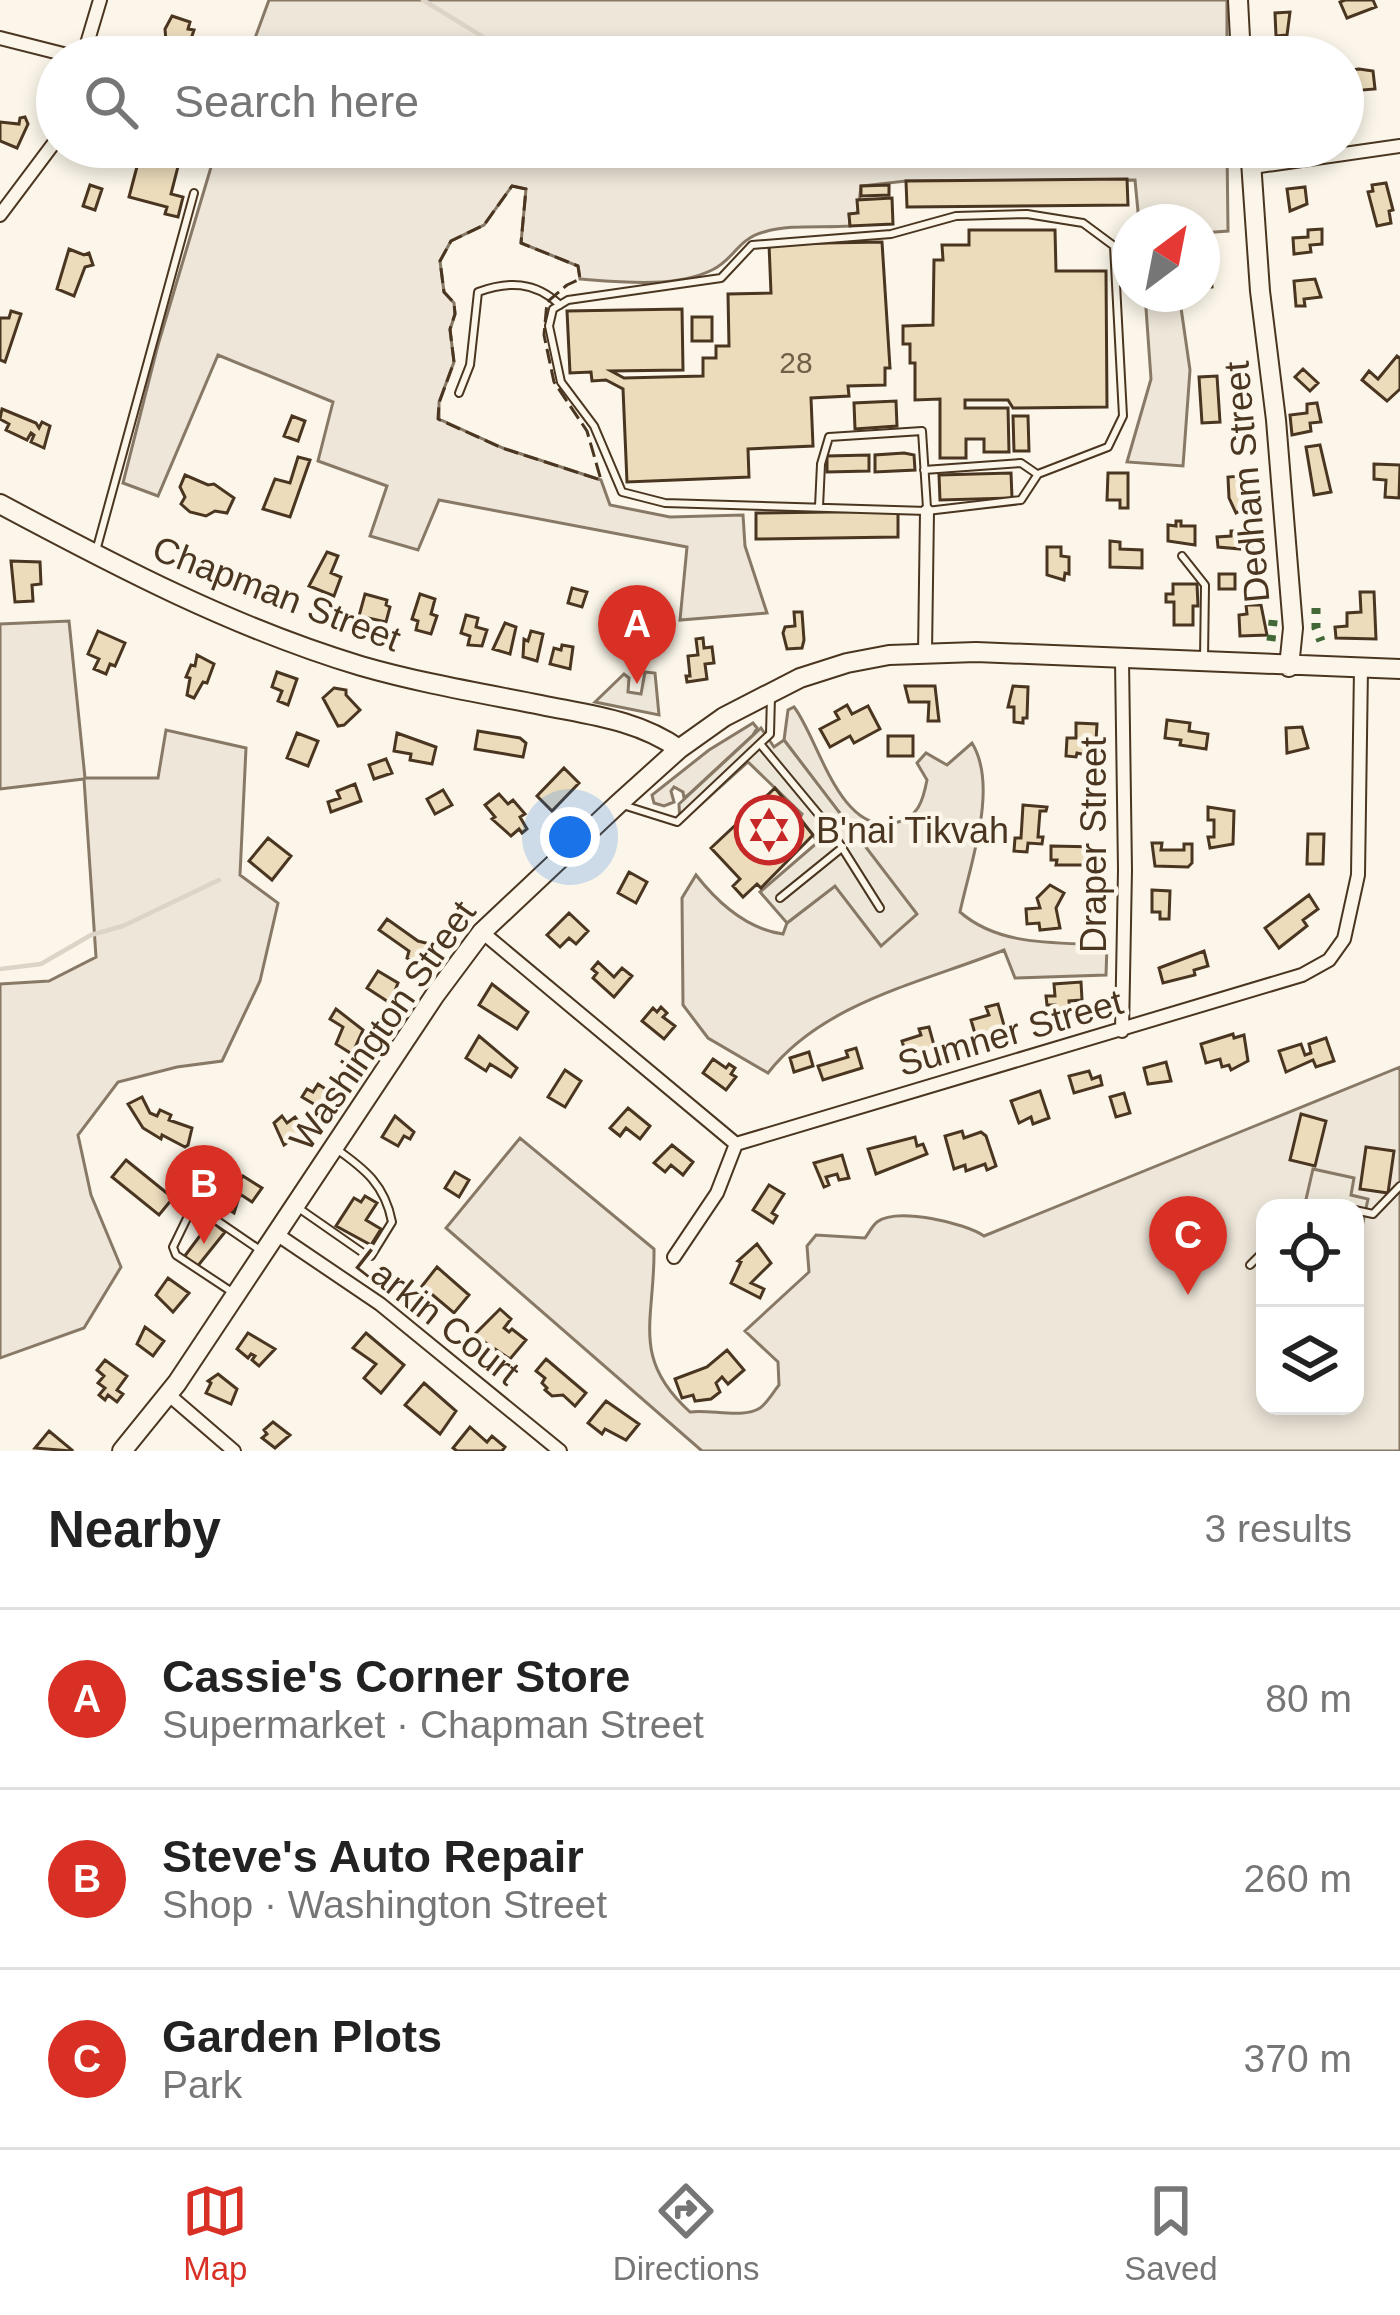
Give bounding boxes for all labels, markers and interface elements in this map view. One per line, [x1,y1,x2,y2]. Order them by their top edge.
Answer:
search box [36,36,1364,168]
icon: search [78,69,144,135]
text: Search here [174,76,419,127]
north arrow [1112,204,1220,312]
house number: 28 [779,346,813,379]
street label: Dedham Street [1216,360,1277,604]
street label: Chapman Street [147,527,407,660]
pin: A [598,585,676,684]
street label: Draper Street [1073,737,1114,953]
synagogue icon: B'nai Tikvah [734,795,804,865]
your location [540,807,600,867]
place label: B'nai Tikvah [816,810,1009,851]
street label: Washington Street [281,893,484,1158]
street label: Sumner Street [893,981,1127,1084]
pin: B [165,1145,243,1244]
pin: C [1149,1196,1227,1295]
map controls [1256,1199,1364,1415]
button: locate [1256,1199,1364,1307]
street label: Larkin Court [348,1240,528,1393]
button: layers [1256,1307,1364,1415]
text: Nearby [48,1501,221,1558]
text: 3 results [1205,1507,1352,1550]
text: Cassie's Corner Store [162,1651,630,1702]
text: A [73,1677,101,1720]
text: 80 m [1265,1677,1352,1720]
text: Supermarket · Chapman Street [162,1703,704,1746]
text: Steve's Auto Repair [162,1831,584,1882]
text: B [73,1857,101,1900]
text: 260 m [1244,1857,1352,1900]
text: Shop · Washington Street [162,1883,607,1926]
text: Garden Plots [162,2011,442,2062]
text: C [73,2037,101,2080]
text: 370 m [1244,2037,1352,2080]
text: Park [162,2063,242,2106]
tab: Map [182,2178,248,2288]
tab: Directions [613,2178,760,2288]
tab: Saved [1124,2178,1218,2288]

